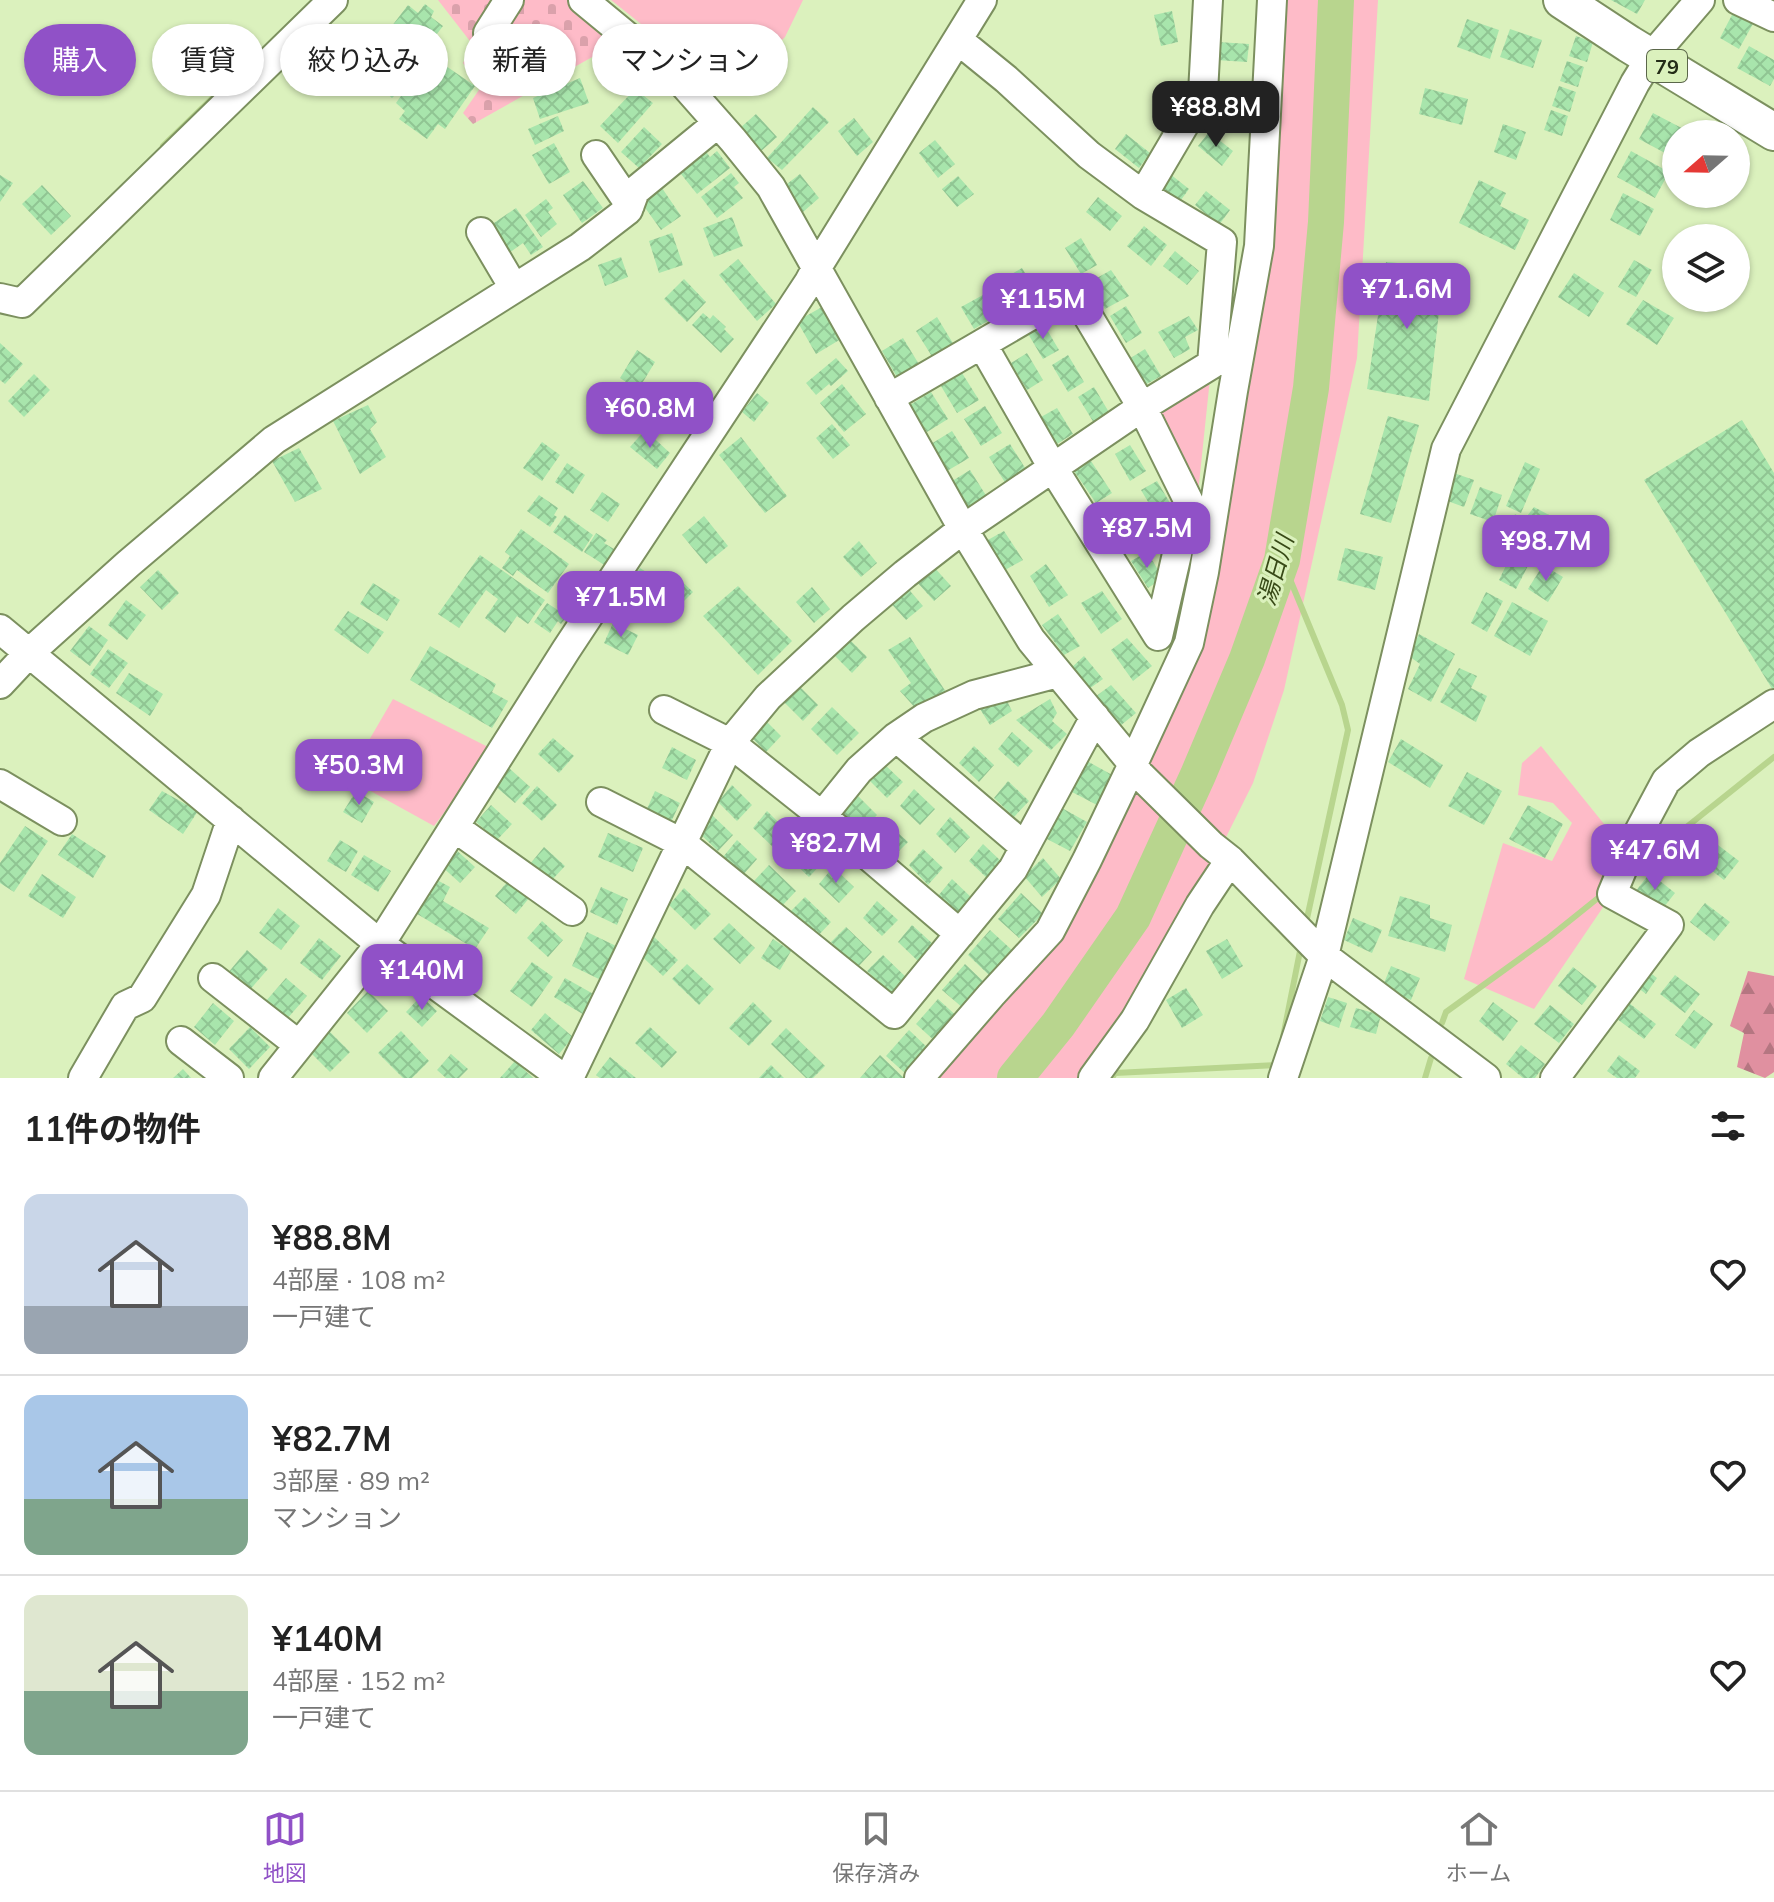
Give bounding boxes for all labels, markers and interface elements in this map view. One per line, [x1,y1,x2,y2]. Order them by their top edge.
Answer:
chip: 購入 [24,24,136,96]
chip: 賃貸 [152,24,264,96]
chip: 絞り込み [280,24,448,96]
chip: 新着 [464,24,576,96]
chip: マンション [592,24,788,96]
road number: 79 [1647,50,1687,82]
pin: ¥88.8M [1151,81,1281,149]
text: ¥88.8M [1170,90,1262,123]
north arrow [1662,120,1750,208]
map controls [1662,120,1750,312]
button: layers [1662,224,1750,312]
pin: ¥71.6M [1342,263,1472,331]
text: ¥71.6M [1361,272,1453,305]
pin: ¥115M [987,273,1099,341]
text: ¥115M [1000,282,1086,315]
pin: ¥60.8M [585,382,715,450]
text: ¥60.8M [604,391,696,424]
pin: ¥87.5M [1082,502,1212,570]
text: ¥87.5M [1101,511,1193,544]
pin: ¥98.7M [1481,515,1611,583]
text: ¥98.7M [1500,524,1592,557]
water label: 湯日川 [1251,528,1300,609]
pin: ¥71.5M [556,571,686,639]
text: ¥71.5M [575,580,667,613]
pin: ¥50.3M [294,739,424,807]
text: ¥50.3M [313,748,405,781]
pin: ¥82.7M [771,817,901,885]
pin: ¥47.6M [1590,824,1720,892]
text: ¥82.7M [790,826,882,859]
text: ¥47.6M [1609,833,1701,866]
pin: ¥140M [366,944,478,1012]
text: ¥140M [379,953,465,986]
icon: filters [1706,1104,1750,1148]
text: 11件の物件 [24,1107,201,1150]
text: ¥88.8M [272,1216,392,1259]
icon: home [88,1226,184,1322]
icon: heart [1706,1252,1750,1296]
text: 4部屋 · 108 m² [272,1263,445,1296]
text: 一戸建て [272,1300,376,1333]
text: ¥82.7M [272,1417,392,1460]
icon: home [88,1427,184,1523]
icon: heart [1706,1453,1750,1497]
text: 3部屋 · 89 m² [272,1464,430,1497]
text: マンション [272,1501,402,1534]
text: ¥140M [272,1617,383,1660]
icon: home [88,1627,184,1723]
icon: heart [1706,1653,1750,1697]
text: 4部屋 · 152 m² [272,1664,445,1697]
text: 一戸建て [272,1701,376,1734]
tab: 地図 [263,1807,307,1887]
tab: 保存済み [832,1807,920,1887]
tab: ホーム [1446,1807,1511,1887]

